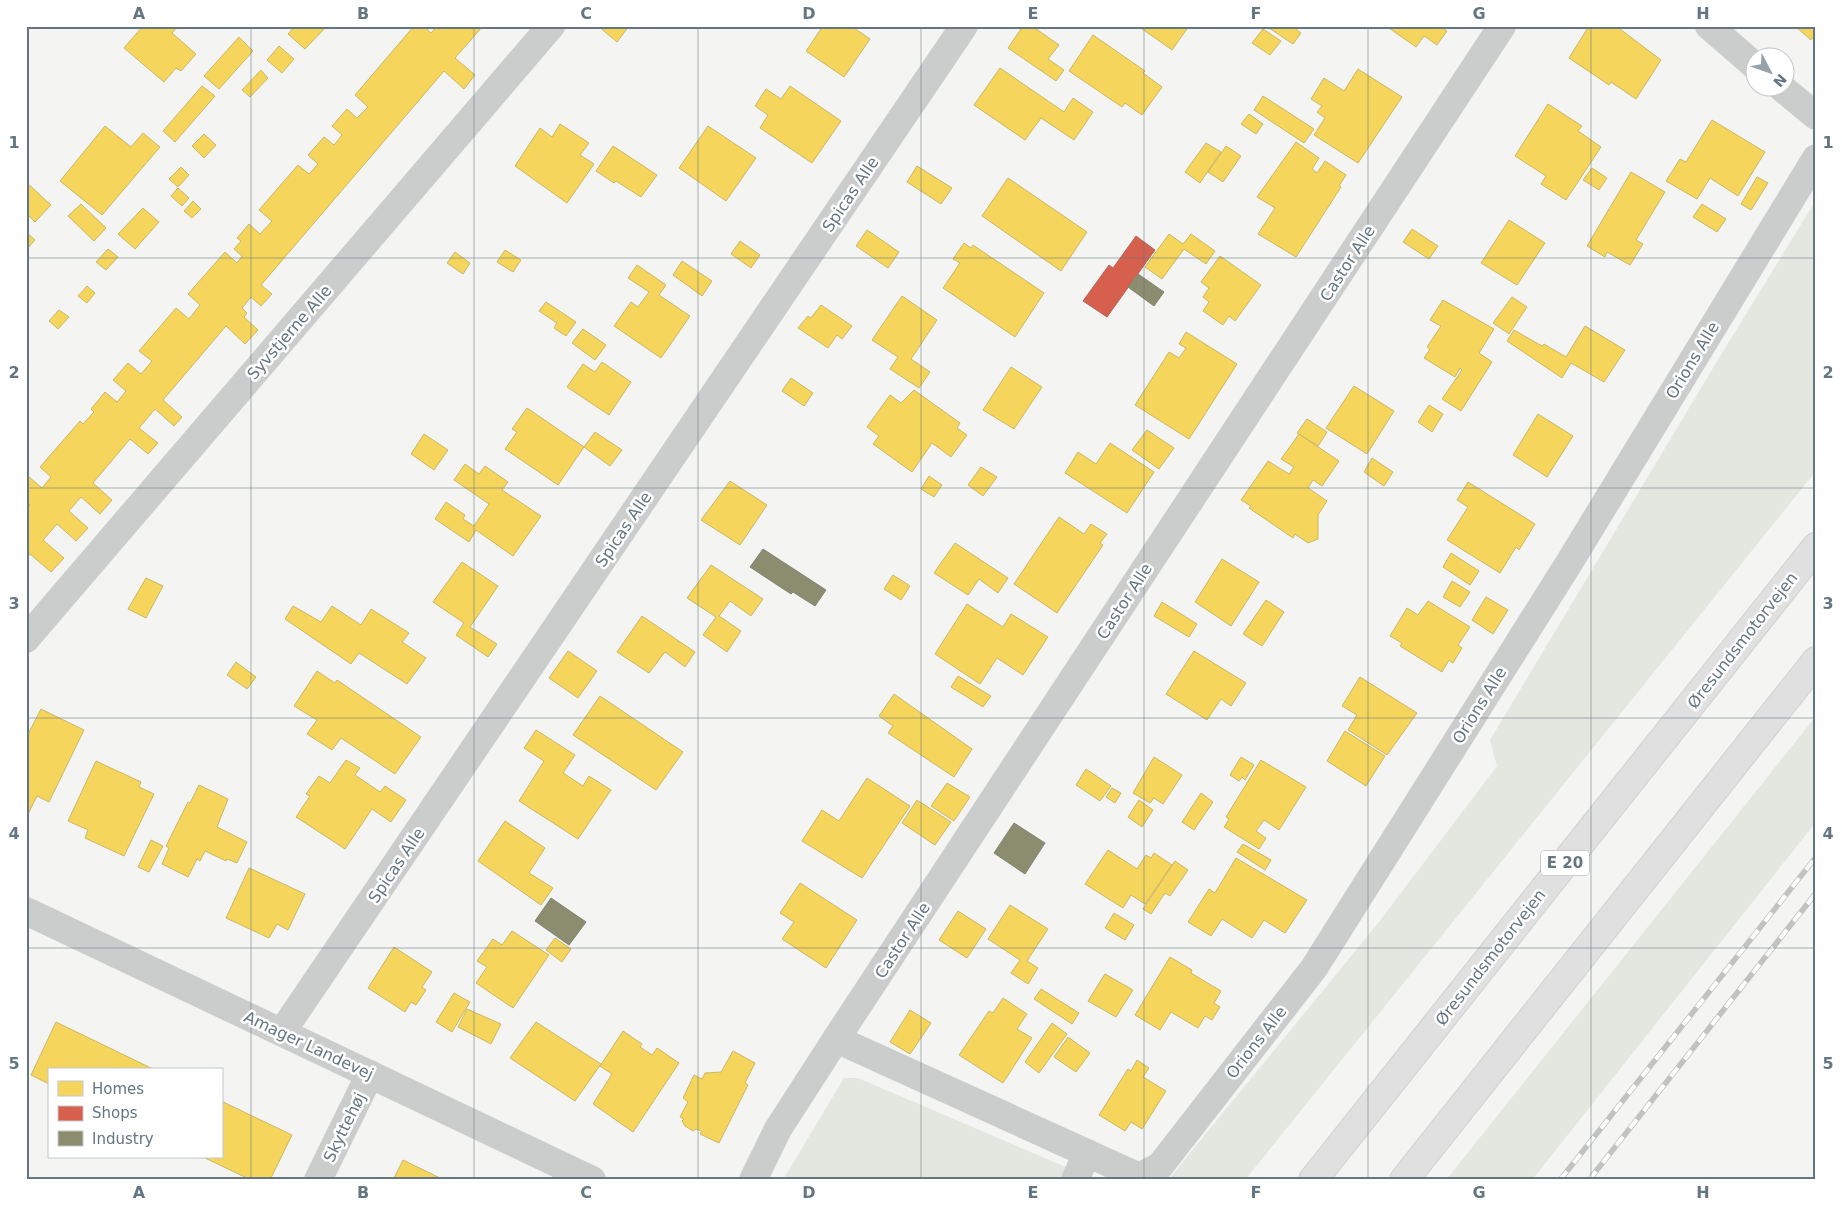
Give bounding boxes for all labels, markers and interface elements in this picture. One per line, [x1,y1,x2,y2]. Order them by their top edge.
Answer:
text: A [133,4,146,23]
text: B [357,4,369,23]
text: C [580,4,592,23]
text: D [802,4,816,23]
text: E [1028,4,1038,23]
text: F [1251,4,1261,23]
text: G [1472,4,1486,23]
text: H [1696,4,1710,23]
north arrow [1744,48,1794,98]
text: N [1770,71,1790,90]
text: 1 [8,133,20,152]
text: 1 [1822,133,1834,152]
street label: Spicas Alle [818,153,882,235]
street label: Castor Alle [1316,222,1379,305]
street label: Syvstjerne Alle [243,281,336,383]
street label: Orions Alle [1662,318,1723,402]
text: 2 [8,363,20,382]
text: 2 [1822,363,1834,382]
street label: Spicas Alle [591,488,655,570]
street label: Castor Alle [1093,560,1156,643]
street label: Øresundsmotorvejen [1683,568,1801,712]
text: 3 [8,594,20,613]
text: 3 [1822,594,1834,613]
street label: Orions Alle [1448,663,1510,747]
text: 4 [8,824,20,843]
street label: Spicas Alle [364,824,428,906]
text: 4 [1822,824,1834,843]
road number: E 20 [1541,850,1589,876]
street label: Øresundsmotorvejen [1431,885,1549,1029]
street label: Castor Alle [871,899,934,982]
street label: Orions Alle [1222,1002,1291,1082]
street label: Amager Landevej [241,1007,377,1084]
text: 5 [8,1054,20,1073]
text: 5 [1822,1054,1834,1073]
legend [48,1068,222,1158]
text: Homes [92,1080,144,1098]
street label: Skyttehøj [319,1089,369,1165]
text: Shops [92,1104,138,1122]
text: Industry [92,1130,154,1148]
text: A [133,1183,146,1202]
text: B [357,1183,369,1202]
text: C [580,1183,592,1202]
text: D [802,1183,816,1202]
text: E [1028,1183,1038,1202]
text: F [1251,1183,1261,1202]
text: G [1472,1183,1486,1202]
text: H [1696,1183,1710,1202]

